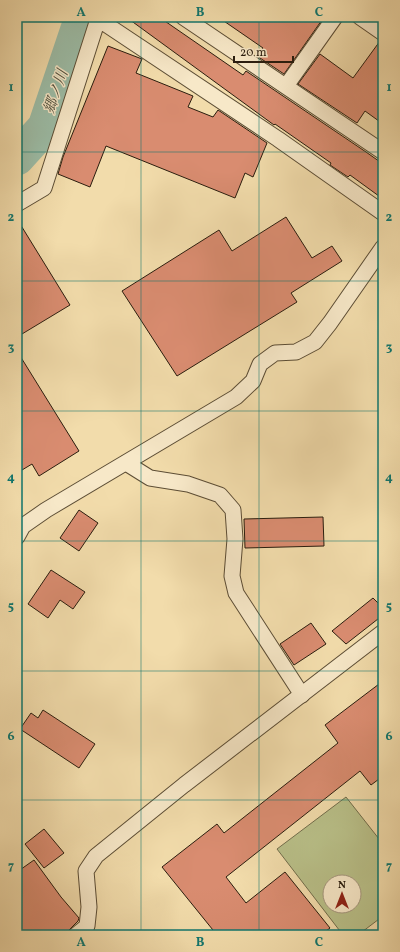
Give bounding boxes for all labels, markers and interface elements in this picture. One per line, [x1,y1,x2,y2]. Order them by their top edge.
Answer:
text: A [76,4,86,22]
text: B [196,4,205,22]
text: C [315,4,323,22]
scale bar [234,38,293,64]
text: 20 m [240,45,267,61]
water label: 郷ノ川 [40,65,75,117]
text: 1 [8,79,14,97]
text: 1 [386,79,392,97]
text: 2 [8,209,15,227]
text: 2 [386,209,393,227]
text: 3 [8,339,15,357]
text: 3 [386,339,393,357]
text: 4 [7,469,15,487]
text: 4 [385,469,393,487]
text: 5 [8,598,14,616]
text: 5 [386,598,392,616]
text: 6 [7,728,15,746]
text: 6 [385,728,393,746]
text: 7 [8,858,14,876]
text: 7 [386,858,392,876]
north arrow [322,874,362,914]
text: N [338,878,346,893]
text: A [76,934,86,952]
text: B [196,934,205,952]
text: C [315,934,323,952]

